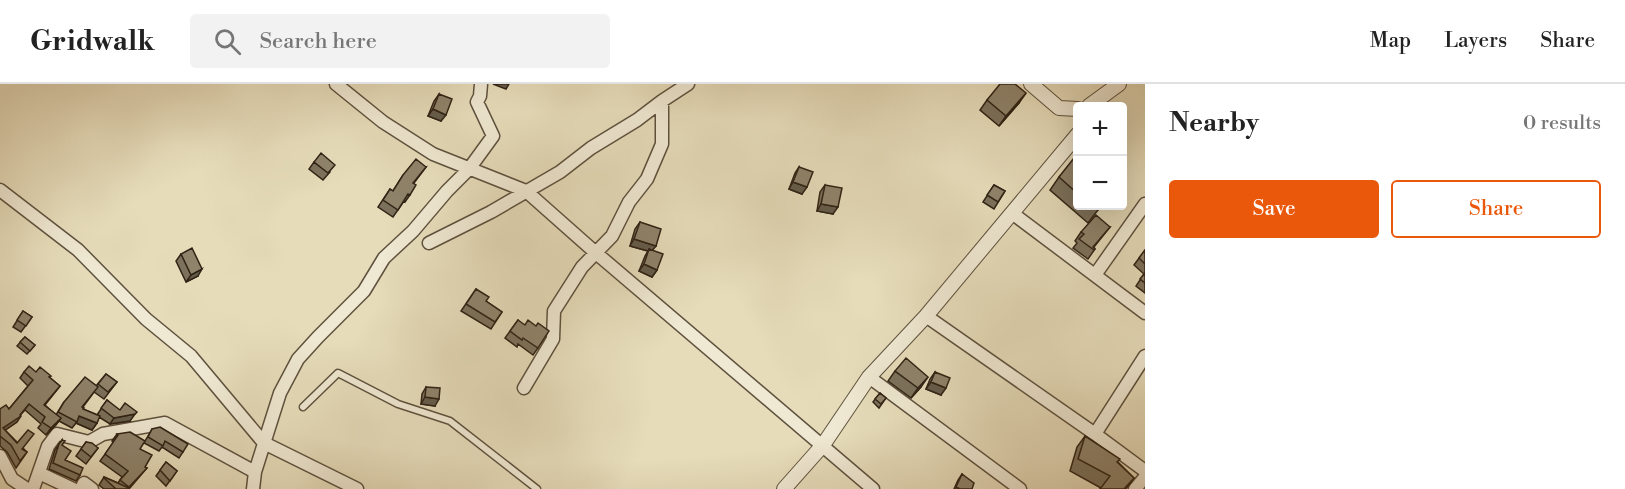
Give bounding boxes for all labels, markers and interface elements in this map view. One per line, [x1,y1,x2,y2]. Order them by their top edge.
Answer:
search box [190,14,610,68]
text: Gridwalk [30,24,154,59]
icon: search [211,25,244,58]
text: Search here [259,28,377,55]
text: Map [1370,28,1411,54]
text: Layers [1444,28,1507,54]
text: Share [1540,28,1595,54]
map controls [1073,102,1127,210]
button: + [1073,102,1127,156]
text: Nearby [1169,107,1259,139]
text: 0 results [1523,111,1601,136]
button: − [1073,156,1127,210]
button: Save [1169,180,1379,238]
button: Share [1391,180,1601,238]

